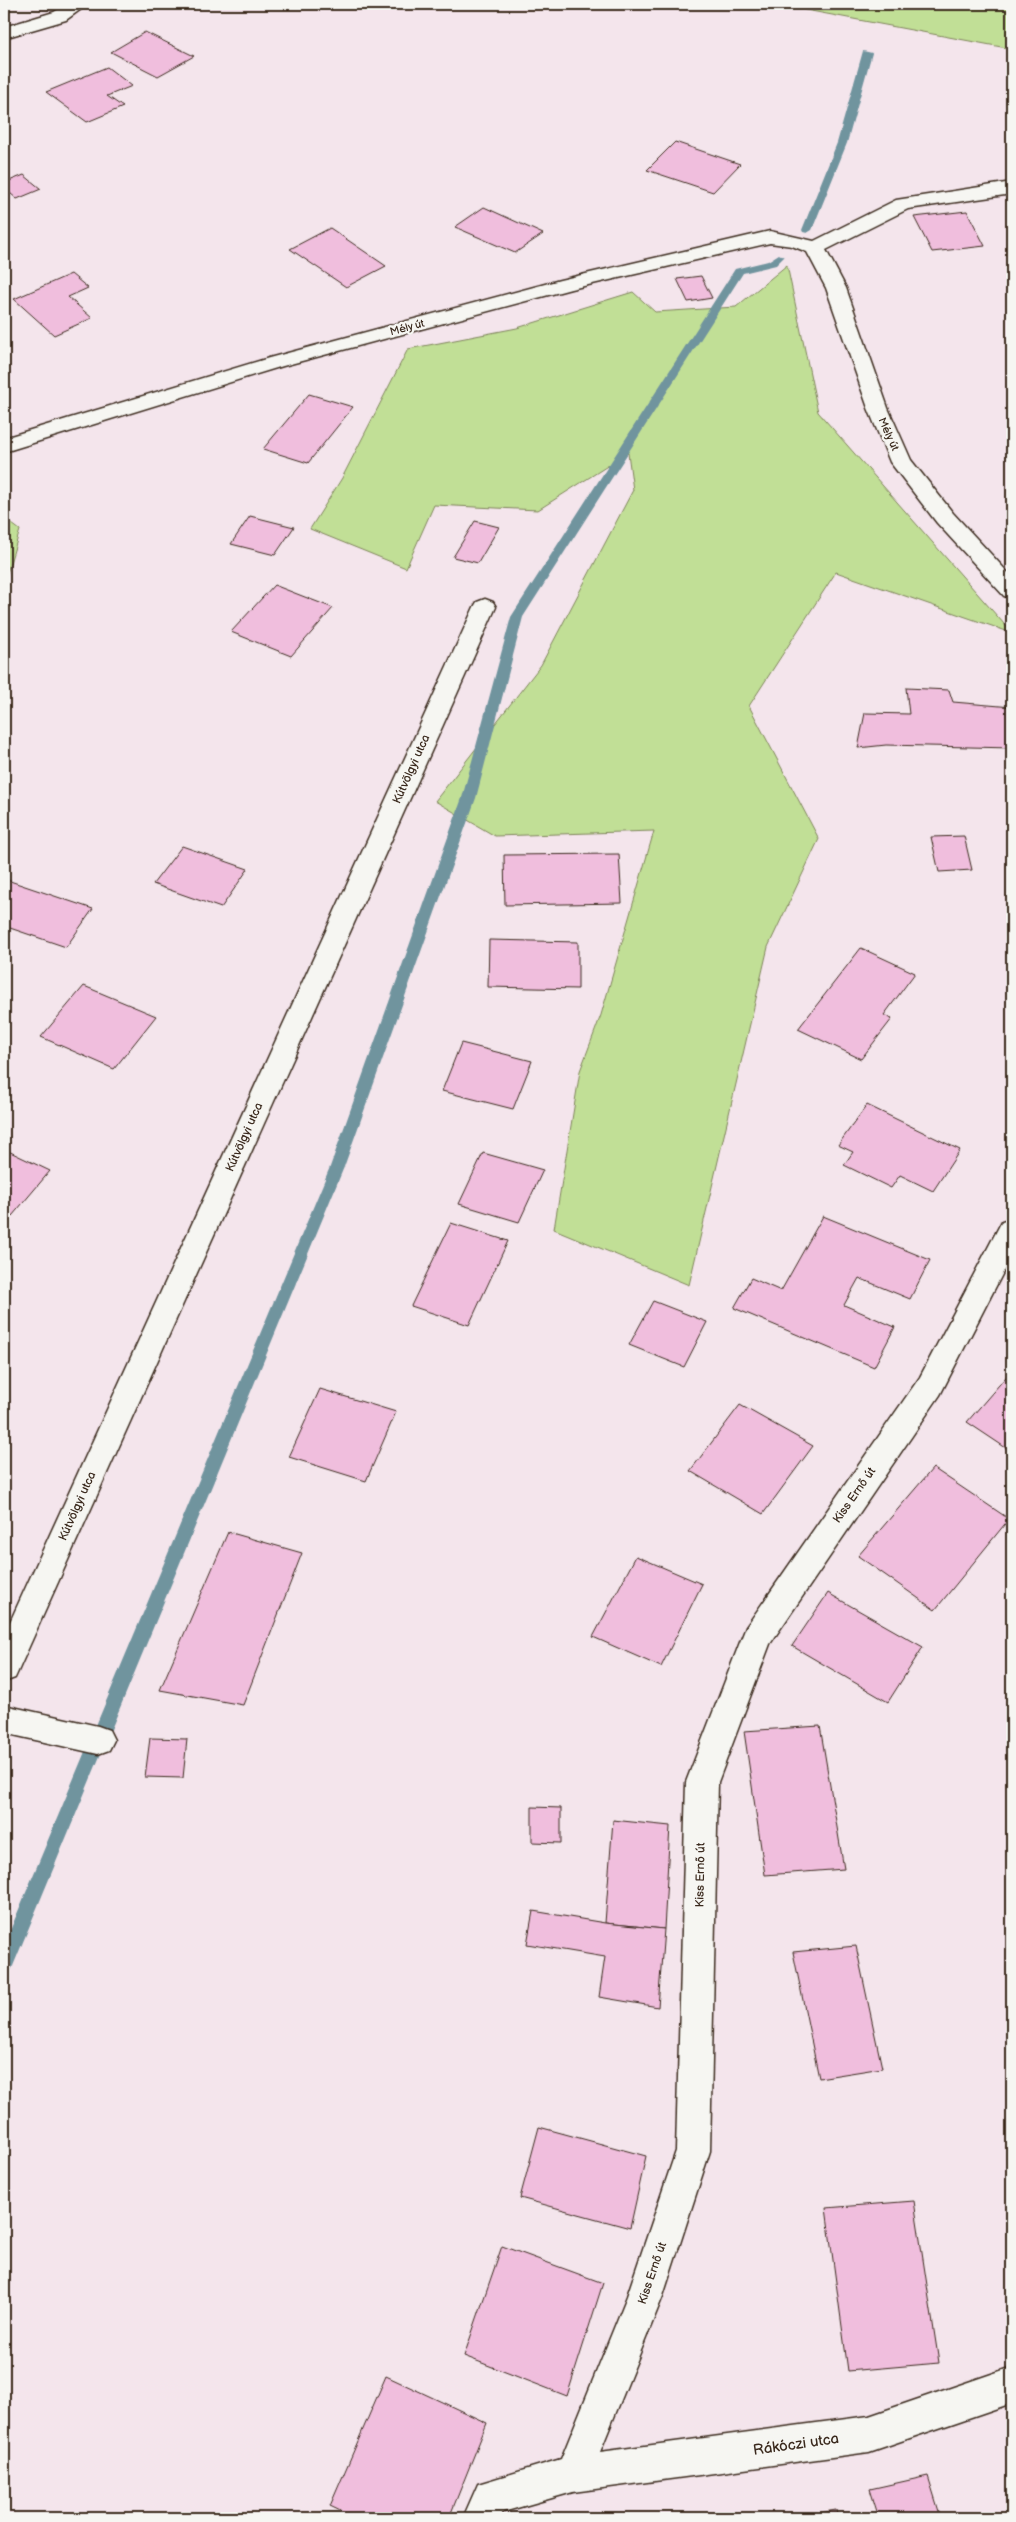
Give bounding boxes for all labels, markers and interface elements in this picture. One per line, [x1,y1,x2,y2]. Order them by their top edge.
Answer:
street label: Mély út [388,316,426,338]
street label: Mély út [875,415,902,453]
street label: Kútvölgyi utca [389,732,434,806]
street label: Kútvölgyi utca [222,1100,267,1174]
street label: Kiss Ernő út [830,1464,879,1526]
street label: Kútvölgyi utca [55,1469,100,1543]
street label: Kiss Ernő út [692,1842,709,1908]
street label: Kiss Ernő út [635,2240,670,2306]
street label: Rákóczi utca [752,2429,840,2460]

